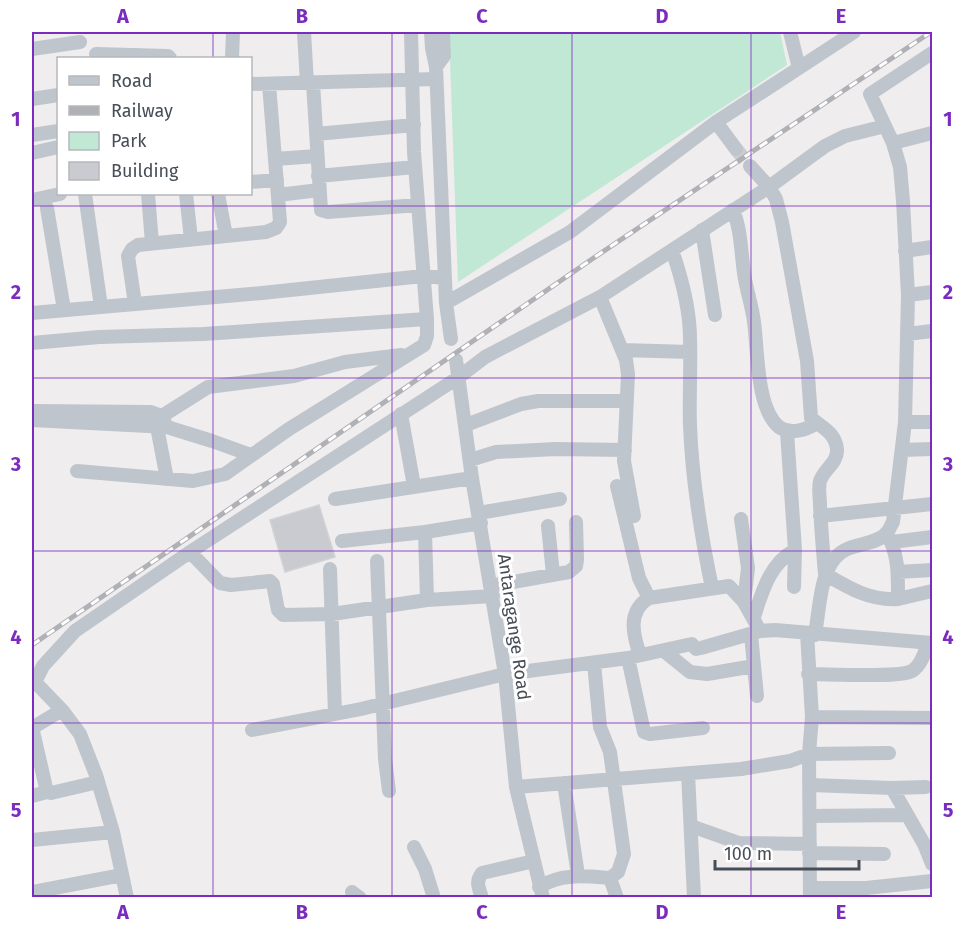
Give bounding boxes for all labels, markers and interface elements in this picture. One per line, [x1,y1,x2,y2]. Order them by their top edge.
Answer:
text: A [116,4,130,28]
text: B [296,4,308,28]
text: C [476,4,488,28]
text: D [655,4,669,28]
text: E [836,4,846,28]
legend [57,57,252,195]
text: Road [111,70,153,92]
text: Railway [111,100,173,122]
text: 1 [11,107,21,131]
text: 1 [943,107,953,131]
text: Park [111,130,147,152]
text: Building [111,160,179,182]
text: 2 [11,280,21,304]
text: 2 [943,280,953,304]
text: 3 [10,452,21,476]
text: 3 [942,452,953,476]
street label: Antaragange Road [493,552,535,702]
text: 4 [10,625,22,649]
text: 4 [942,625,954,649]
text: 5 [11,798,22,822]
text: 5 [943,798,954,822]
scale bar [715,833,859,871]
text: 100 m [724,843,772,865]
text: A [116,900,130,924]
text: B [296,900,308,924]
text: C [476,900,488,924]
text: D [655,900,669,924]
text: E [836,900,846,924]

